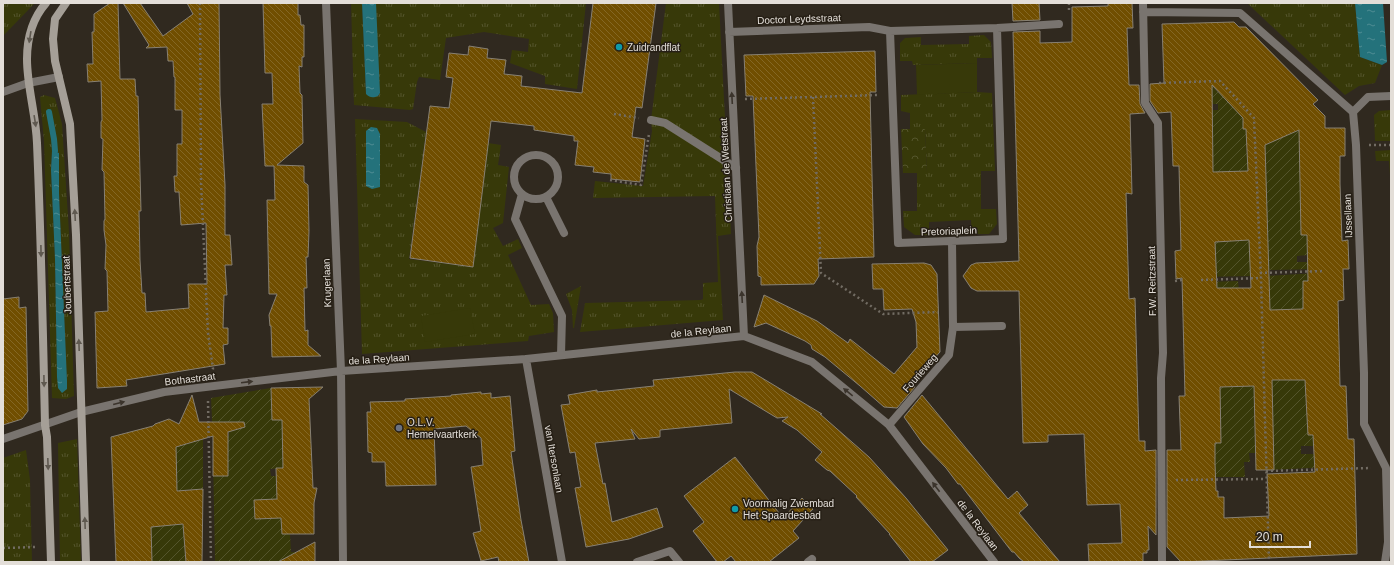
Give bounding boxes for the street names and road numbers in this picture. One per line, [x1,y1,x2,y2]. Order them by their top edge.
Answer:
street label: Doctor Leydsstraat [757,12,841,26]
street label: Christiaan de Wetstraat [718,117,734,222]
street label: IJssellaan [1342,194,1354,238]
street label: Pretoriaplein [921,225,977,237]
street label: F.W. Reitzstraat [1146,246,1158,316]
street label: Joubertstraat [60,255,74,314]
street label: Krugerlaan [321,258,333,308]
street label: de la Reylaan [670,322,732,340]
street label: de la Reylaan [348,351,410,367]
street label: Fourieweg [901,352,939,394]
street label: Bothastraat [164,370,216,388]
street label: van Itersonlaan [543,424,565,494]
street label: de la Reylaan [955,497,1001,553]

